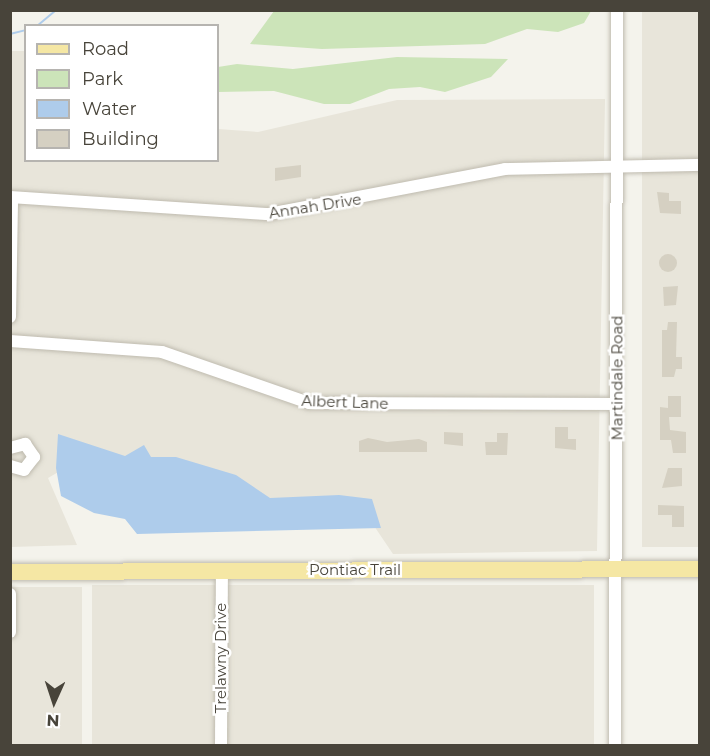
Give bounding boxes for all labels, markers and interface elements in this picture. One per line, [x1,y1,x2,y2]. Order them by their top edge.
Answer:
legend [24,24,219,162]
text: Road [82,38,129,60]
text: Park [82,68,123,90]
text: Water [82,98,137,120]
text: Building [82,128,159,150]
street label: Annah Drive [268,190,362,222]
street label: Martindale Road [608,316,626,440]
street label: Albert Lane [301,391,389,413]
street label: Pontiac Trail [309,561,401,579]
street label: Trelawny Drive [212,603,230,713]
north arrow [24,672,84,732]
text: N [46,711,60,730]

